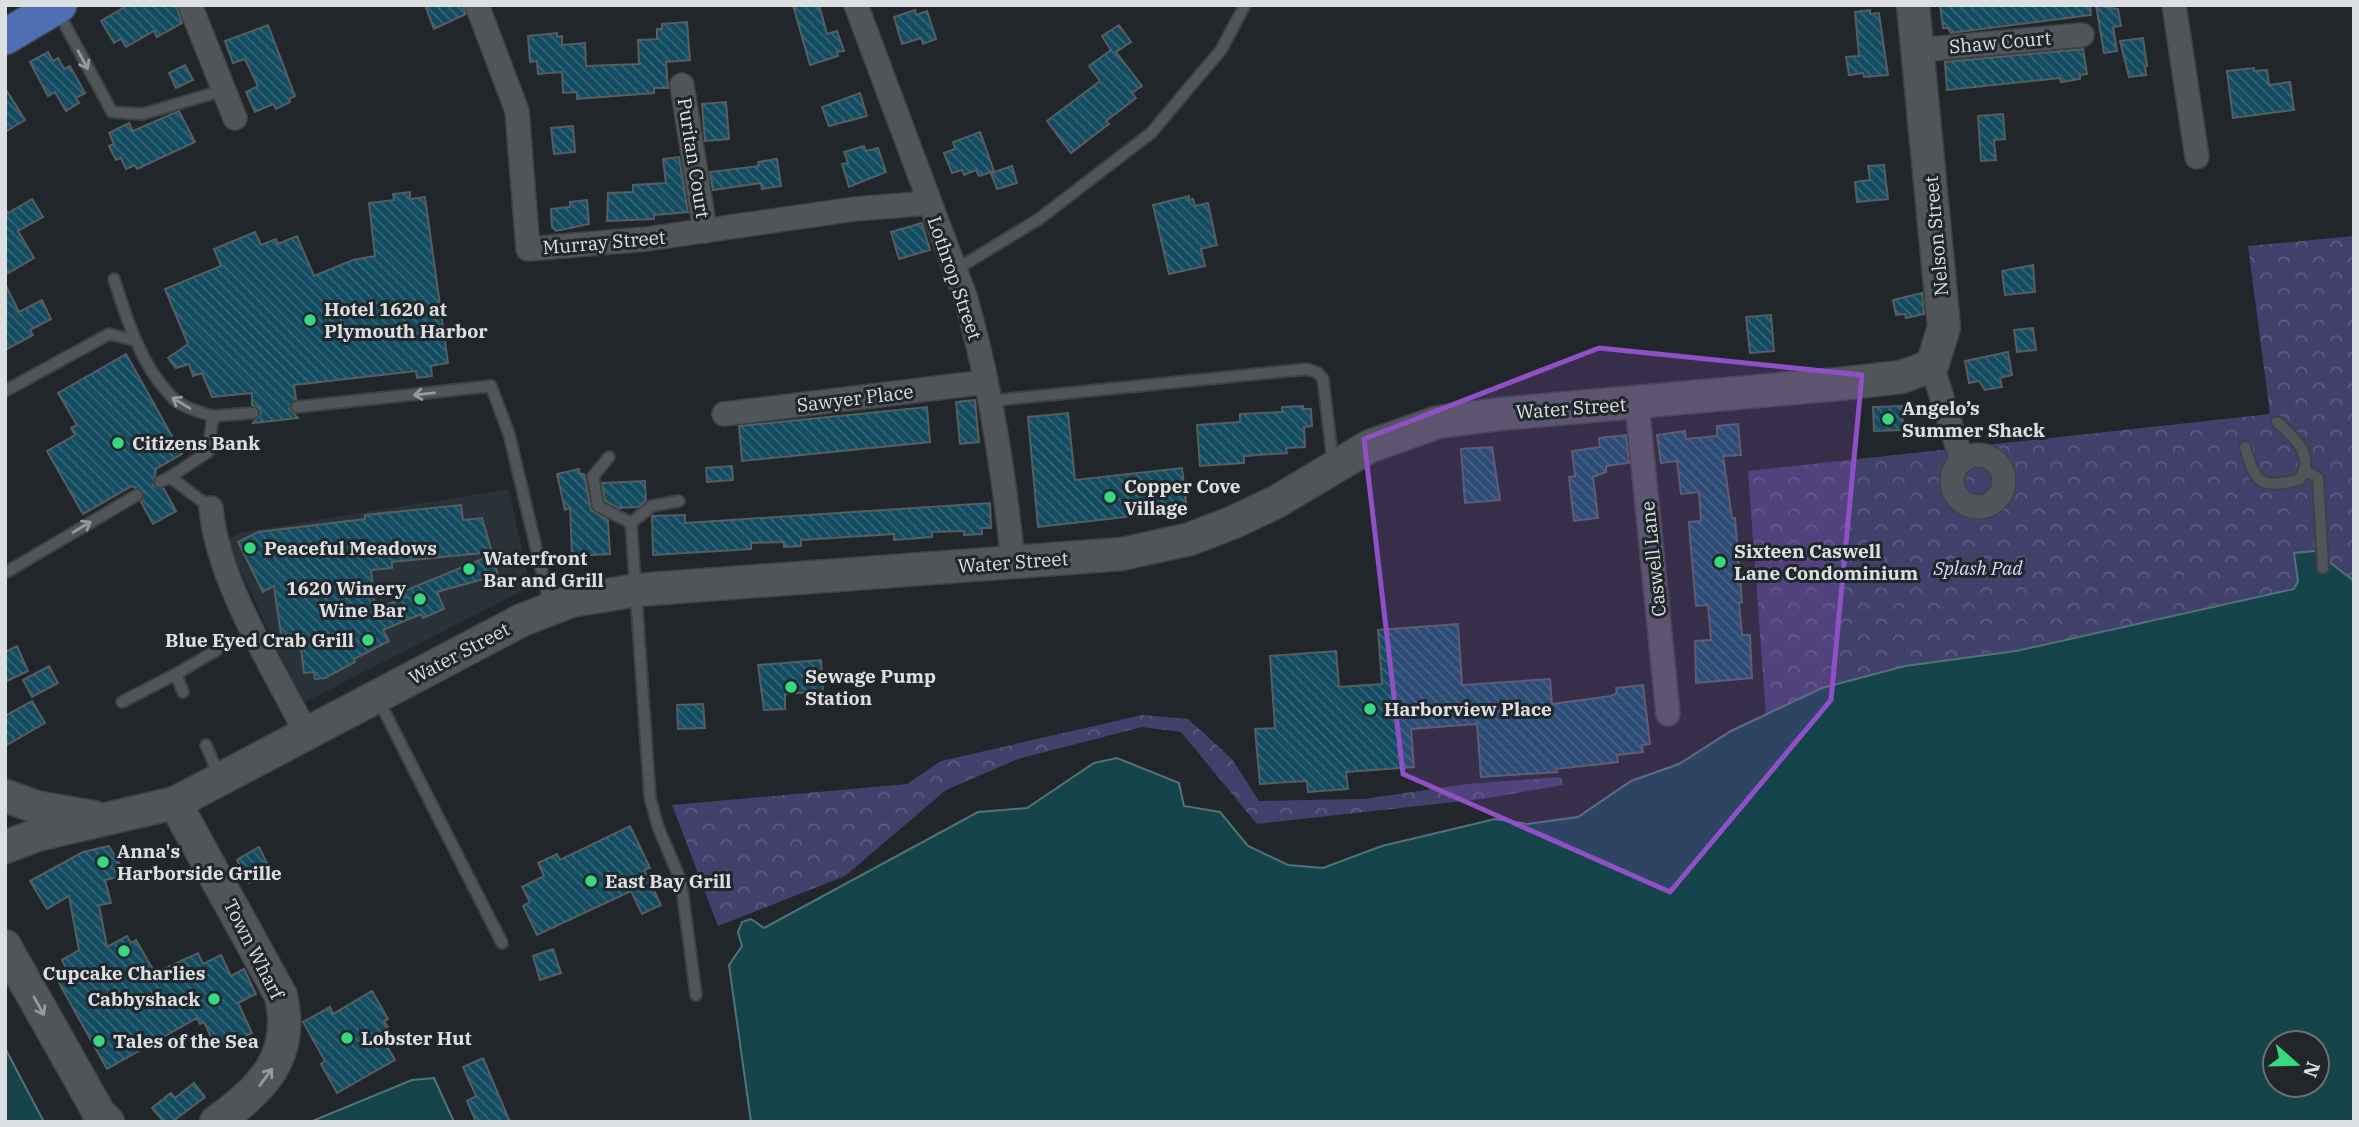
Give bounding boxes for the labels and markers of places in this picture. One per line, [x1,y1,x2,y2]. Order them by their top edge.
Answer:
place label: Hotel 1620 at Plymouth Harbor [324,297,488,343]
marker: Hotel 1620 at Plymouth Harbor [302,312,318,328]
place label: Angelo’s Summer Shack [1902,396,2045,442]
marker: Angelo’s Summer Shack [1880,411,1896,427]
place label: Citizens Bank [132,431,260,455]
marker: Citizens Bank [110,435,126,451]
place label: Copper Cove Village [1124,474,1241,520]
marker: Copper Cove Village [1102,489,1118,505]
place label: Peaceful Meadows [264,536,437,560]
place label: Sixteen Caswell Lane Condominium [1734,539,1918,585]
marker: Peaceful Meadows [242,540,258,556]
place label: Waterfront Bar and Grill [483,546,604,592]
marker: Sixteen Caswell Lane Condominium [1712,554,1728,570]
marker: Waterfront Bar and Grill [461,561,477,577]
place label: 1620 Winery Wine Bar [286,576,407,622]
marker: 1620 Winery Wine Bar [412,591,428,607]
place label: Blue Eyed Crab Grill [165,628,354,652]
marker: Blue Eyed Crab Grill [360,632,376,648]
place label: Sewage Pump Station [805,664,936,710]
marker: Sewage Pump Station [783,679,799,695]
place label: Harborview Place [1384,697,1552,721]
marker: Harborview Place [1362,701,1378,717]
place label: Anna's Harborside Grille [117,839,282,885]
marker: Anna's Harborside Grille [95,854,111,870]
place label: East Bay Grill [605,869,732,893]
marker: East Bay Grill [583,873,599,889]
marker: Cupcake Charlies [116,943,132,959]
place label: Cupcake Charlies [43,961,205,985]
place label: Cabbyshack [88,987,200,1011]
marker: Cabbyshack [206,991,222,1007]
place label: Lobster Hut [361,1026,472,1050]
place label: Tales of the Sea [113,1029,259,1053]
marker: Lobster Hut [339,1030,355,1046]
marker: Tales of the Sea [91,1033,107,1049]

